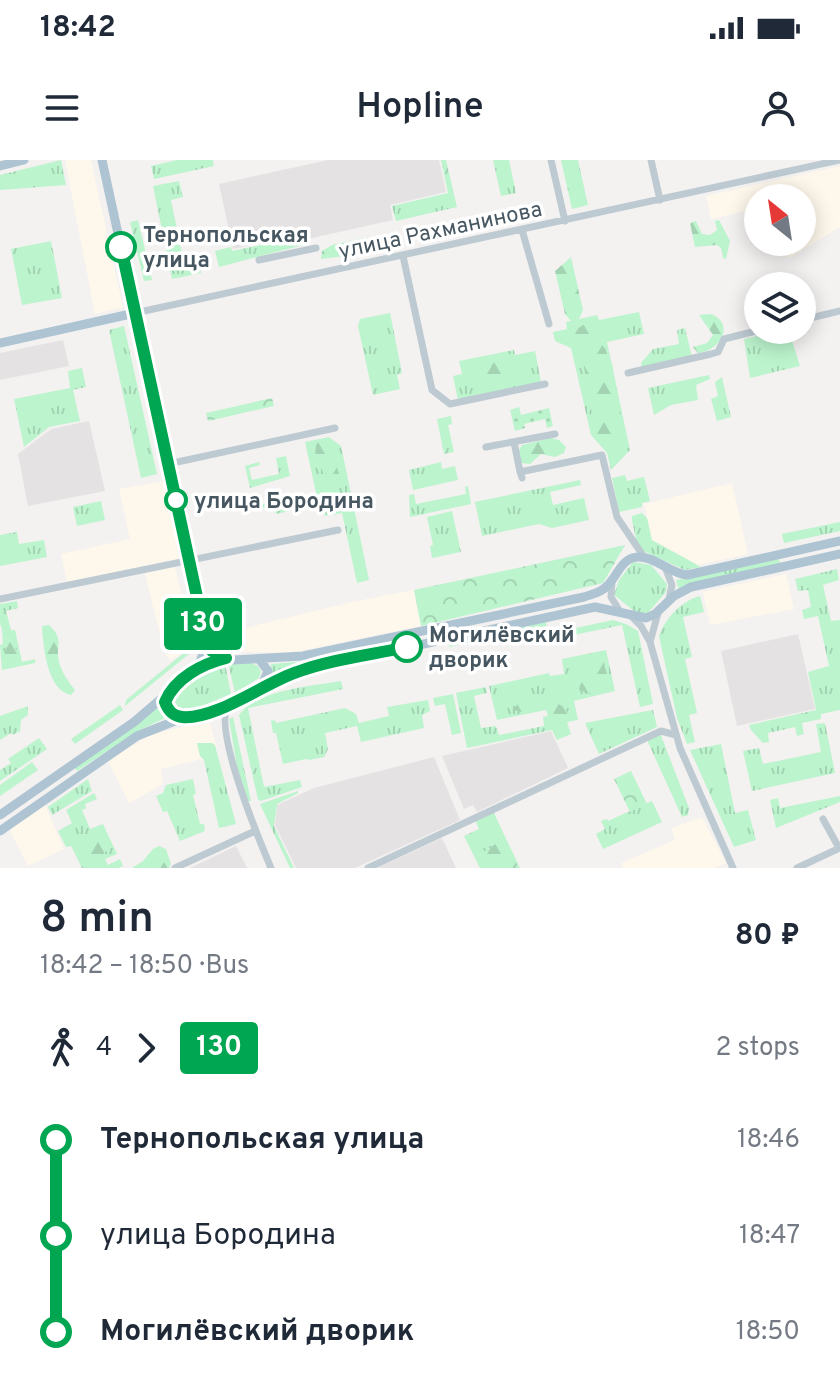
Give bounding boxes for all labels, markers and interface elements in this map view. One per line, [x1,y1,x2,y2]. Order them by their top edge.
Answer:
text: 18:42 [40,10,116,47]
text: Hopline [356,85,484,131]
icon: menu [40,86,84,130]
icon: person [756,86,800,130]
north arrow [744,184,816,256]
map controls [744,184,816,344]
street label: улица Рахманинова [336,197,545,266]
place label: Тернопольская улица [143,223,309,275]
marker: Тернопольская улица [106,232,136,262]
button: layers [744,272,816,344]
marker: улица Бородина [165,489,187,511]
place label: улица Бородина [194,489,374,516]
line badge: 130 [157,598,249,650]
text: 130 [180,606,226,642]
place label: Могилёвский дворик [429,623,575,675]
marker: Могилёвский дворик [392,632,422,662]
text: 8 min [40,892,154,948]
text: 80 ₽ [735,918,800,955]
text: 18:42 – 18:50 · Bus [40,950,249,983]
icon: walk [40,1026,84,1070]
icon: forward [124,1026,168,1070]
text: 130 [196,1030,242,1066]
text: 4 [96,1032,112,1065]
text: 2 stops [715,1032,800,1065]
text: Тернопольская улица [100,1122,424,1159]
text: 18:46 [737,1124,800,1157]
text: улица Бородина [100,1218,336,1255]
text: 18:47 [739,1220,800,1253]
text: Могилёвский дворик [100,1314,415,1351]
text: 18:50 [736,1316,800,1349]

